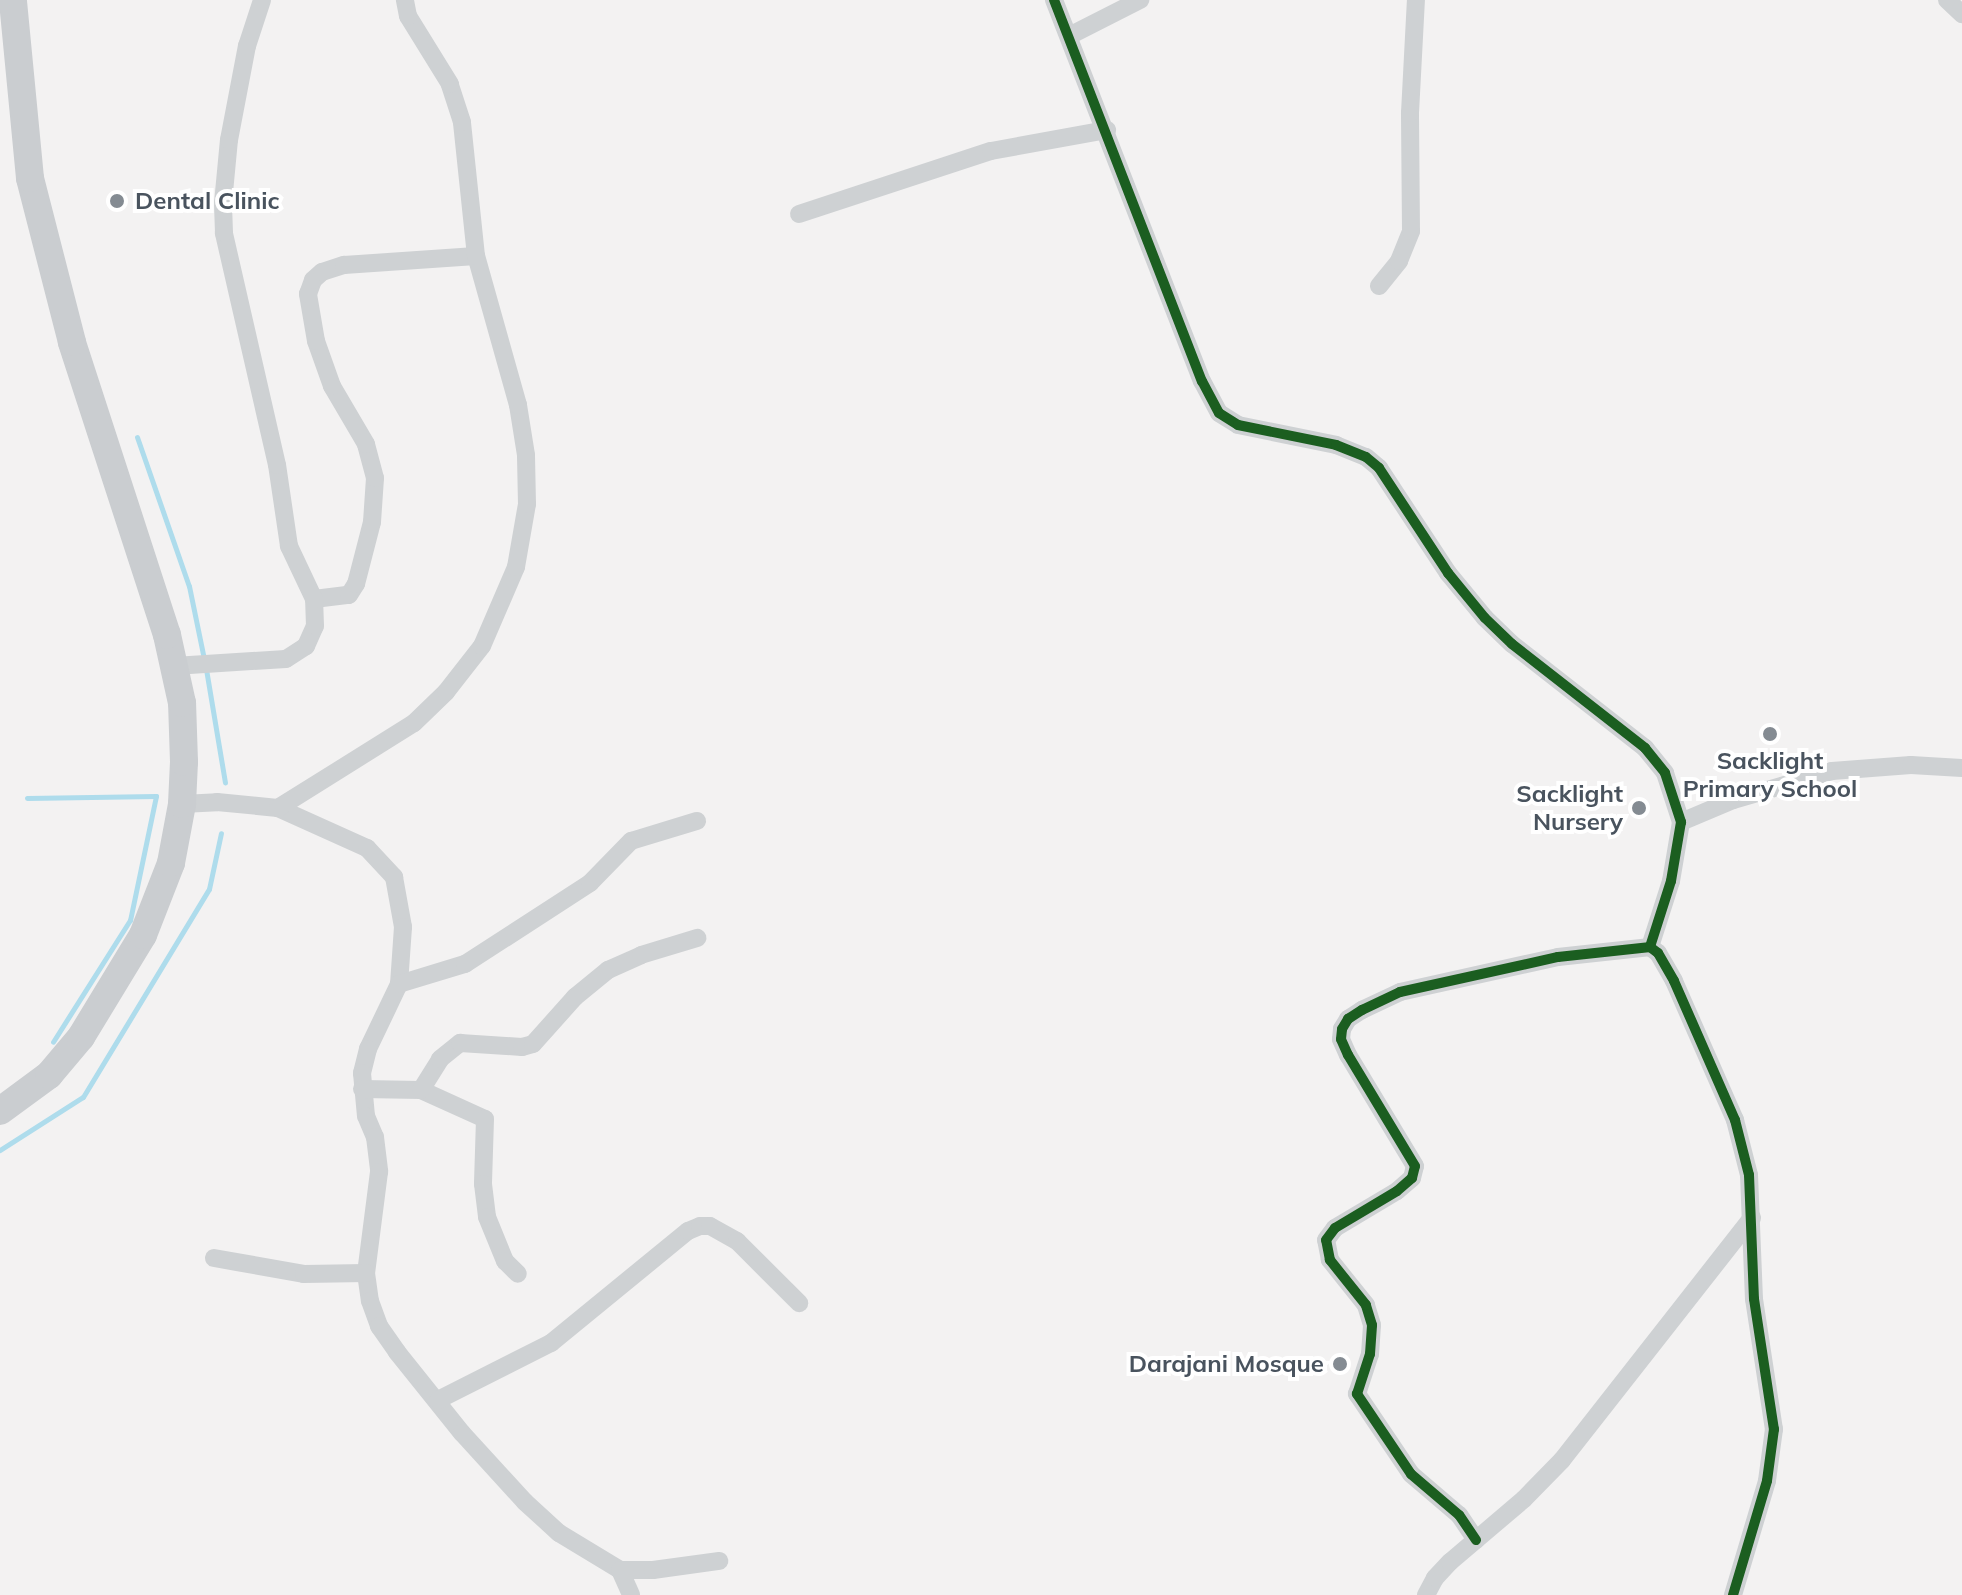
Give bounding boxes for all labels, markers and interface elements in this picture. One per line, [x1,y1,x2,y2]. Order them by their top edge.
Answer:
place label: Dental Clinic [135,187,280,215]
marker: Dental Clinic [106,190,128,212]
marker: Sacklight Primary School [1761,725,1779,743]
place label: Sacklight Primary School [1683,747,1857,803]
place label: Sacklight Nursery [1516,780,1623,836]
marker: Sacklight Nursery [1630,799,1648,817]
place label: Darajani Mosque [1129,1350,1324,1378]
marker: Darajani Mosque [1331,1355,1349,1373]

